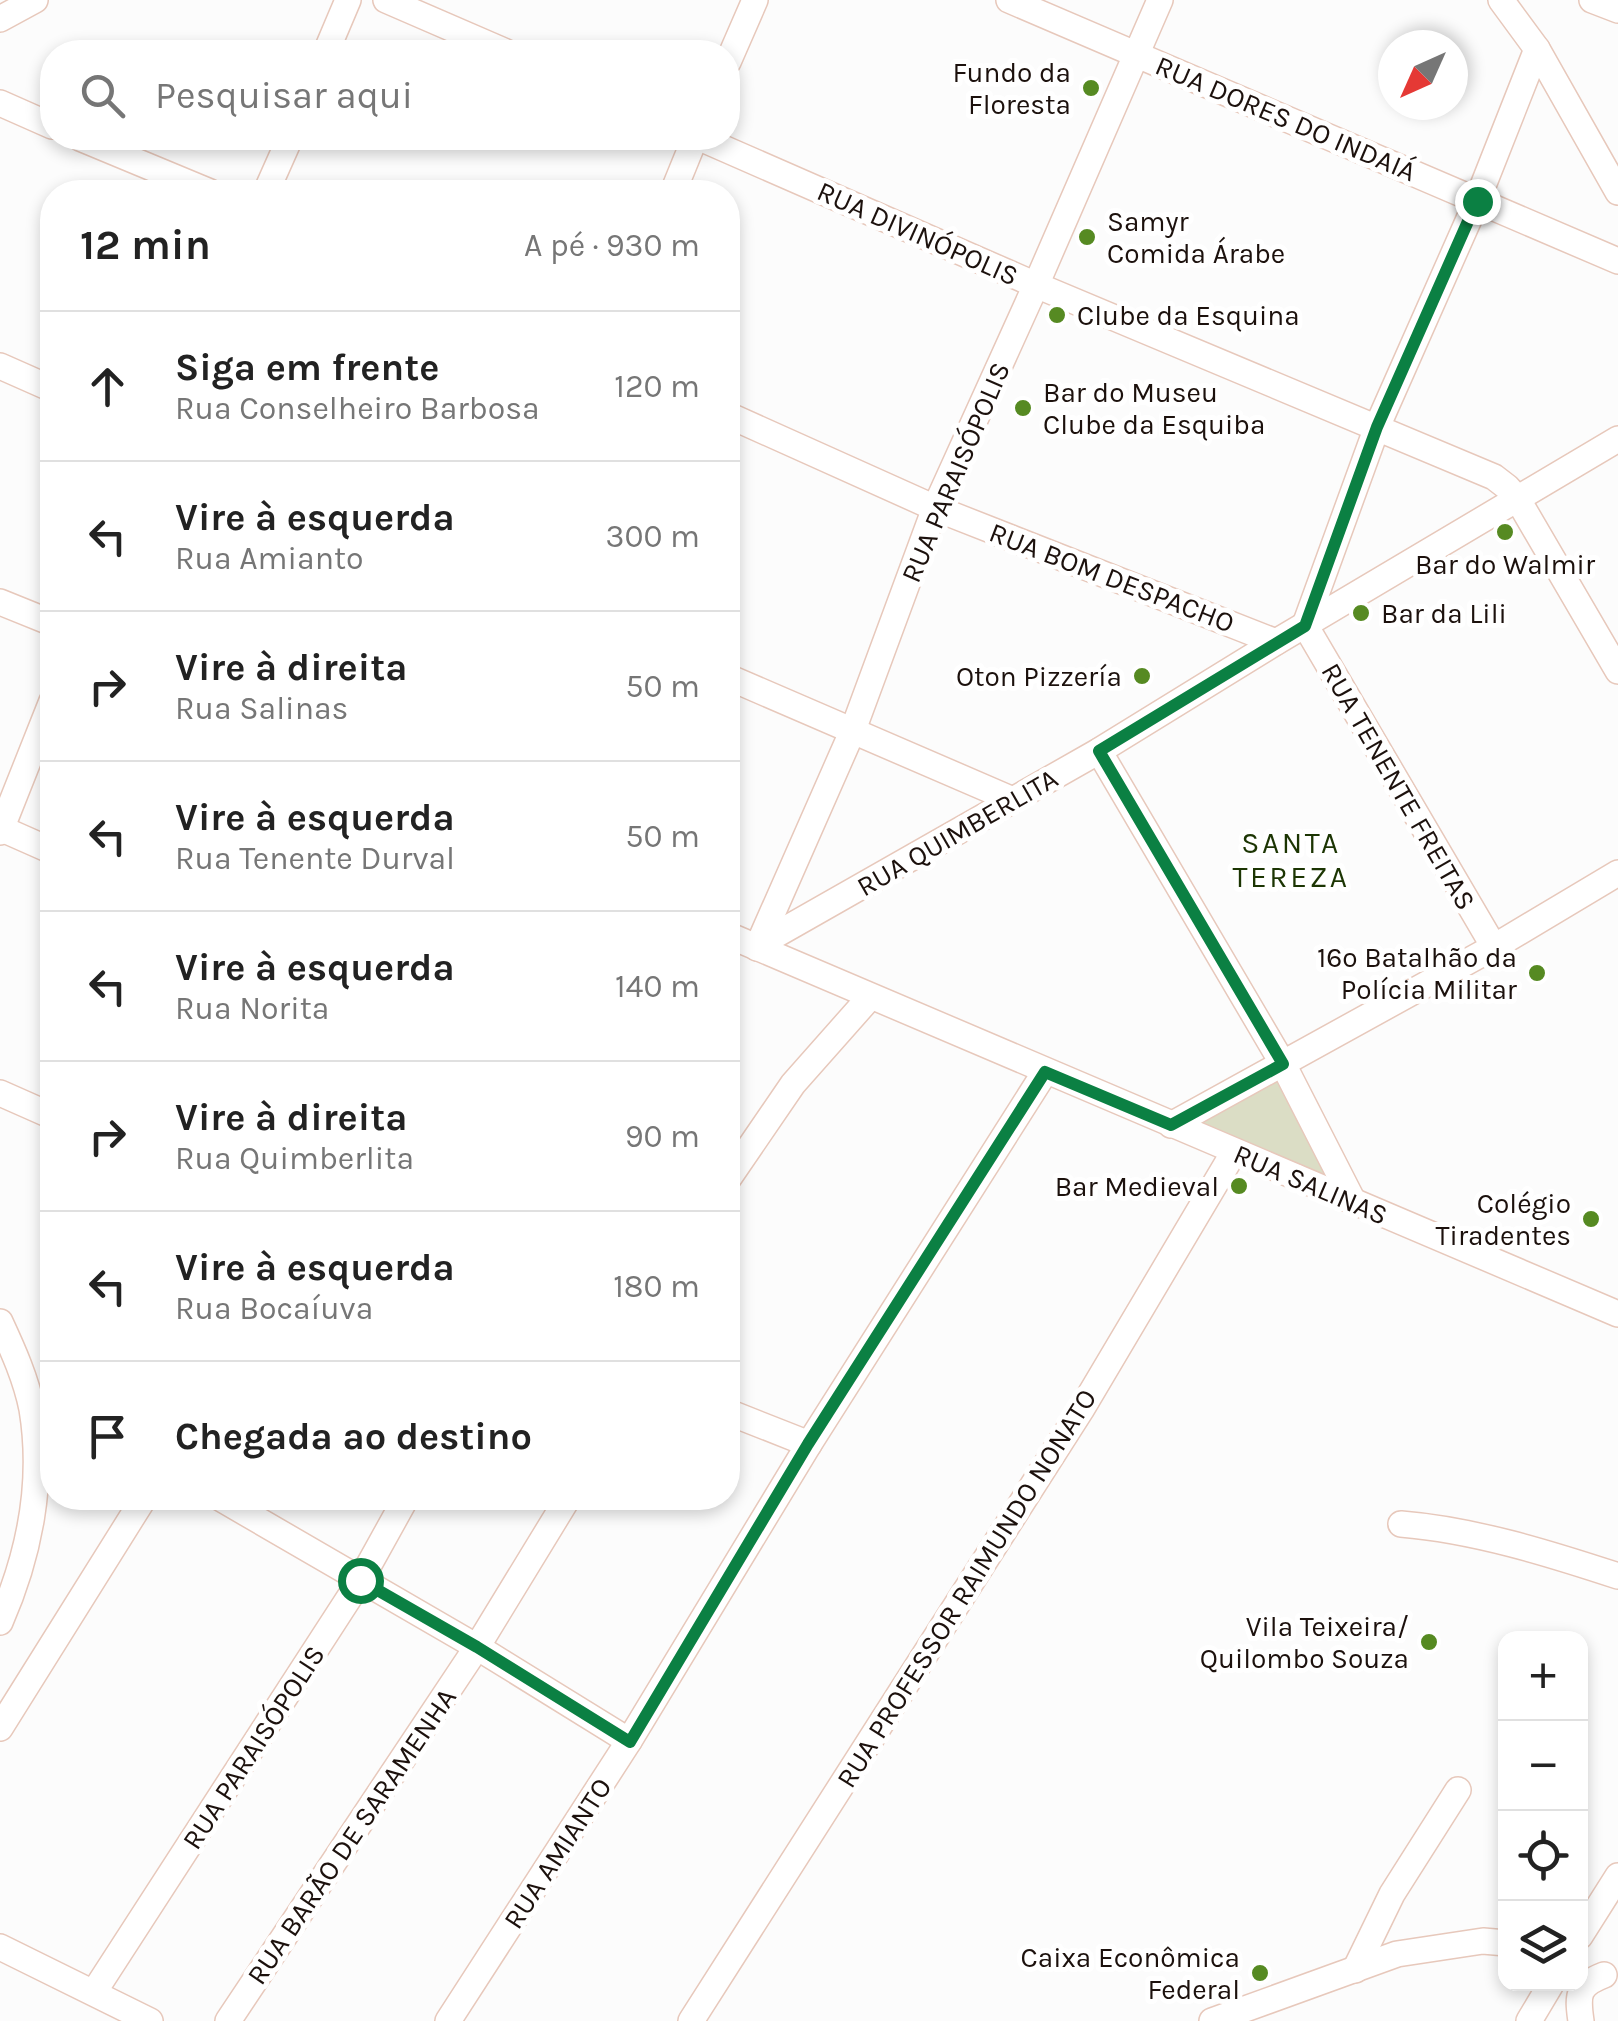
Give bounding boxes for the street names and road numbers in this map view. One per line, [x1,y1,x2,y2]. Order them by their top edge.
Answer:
street label: RUA DORES DO INDAIÁ [1151,48,1421,188]
street label: RUA DIVINÓPOLIS [812,174,1024,293]
street label: RUA PARAISÓPOLIS [894,357,1017,587]
street label: RUA BOM DESPACHO [985,516,1239,639]
street label: RUA TENENTE FREITAS [1314,657,1483,916]
street label: RUA QUIMBERLITA [851,762,1064,903]
street label: RUA SALINAS [1229,1137,1393,1232]
street label: RUA PROFESSOR RAIMUNDO NONATO [830,1383,1103,1794]
street label: RUA PARAISÓPOLIS [175,1639,332,1855]
street label: RUA BARÃO DE SARAMENHA [240,1682,463,1991]
street label: RUA AMIANTO [496,1772,618,1935]

